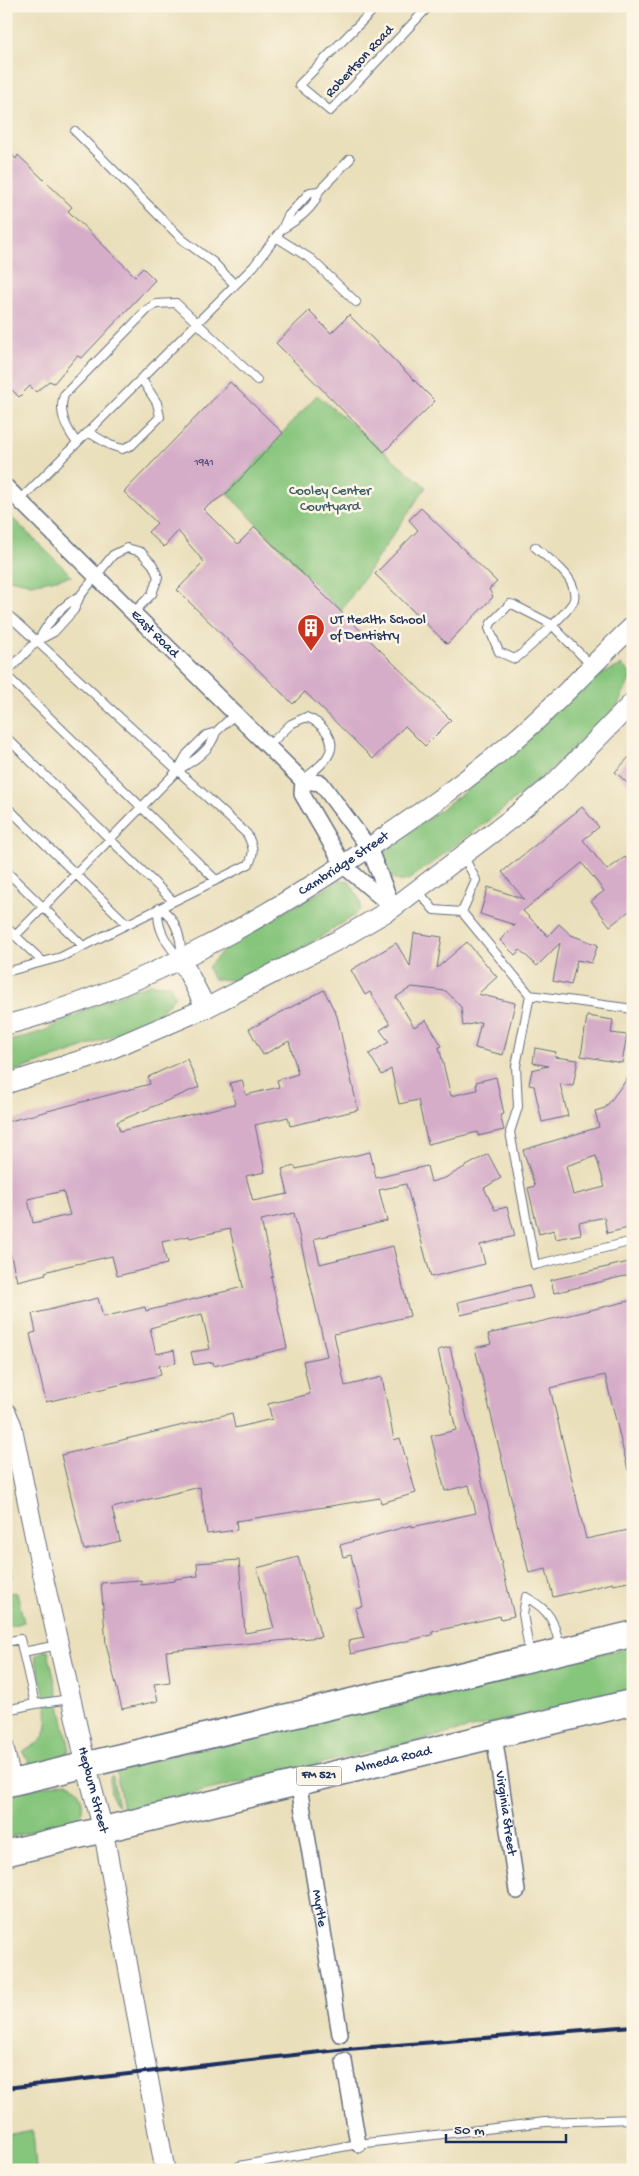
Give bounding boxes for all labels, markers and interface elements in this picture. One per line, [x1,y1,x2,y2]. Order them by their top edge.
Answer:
street label: Robertson Road [322,21,399,102]
house number: 1941 [193,457,214,469]
park label: Cooley Center Courtyard [289,483,372,516]
street label: East Road [127,606,184,663]
place label: UT Health School of Dentistry [330,612,426,645]
building icon: UT Health School of Dentistry [296,613,326,652]
street label: Cambridge Street [295,827,393,900]
street label: Almeda Road [353,1742,435,1777]
street label: Hepburn Street [74,1745,112,1835]
road number: FM 521 [296,1766,342,1785]
street label: Virginia Street [491,1769,520,1858]
street label: Myrtle [308,1888,331,1929]
scale bar [446,2111,566,2143]
text: 50 m [454,2122,485,2140]

